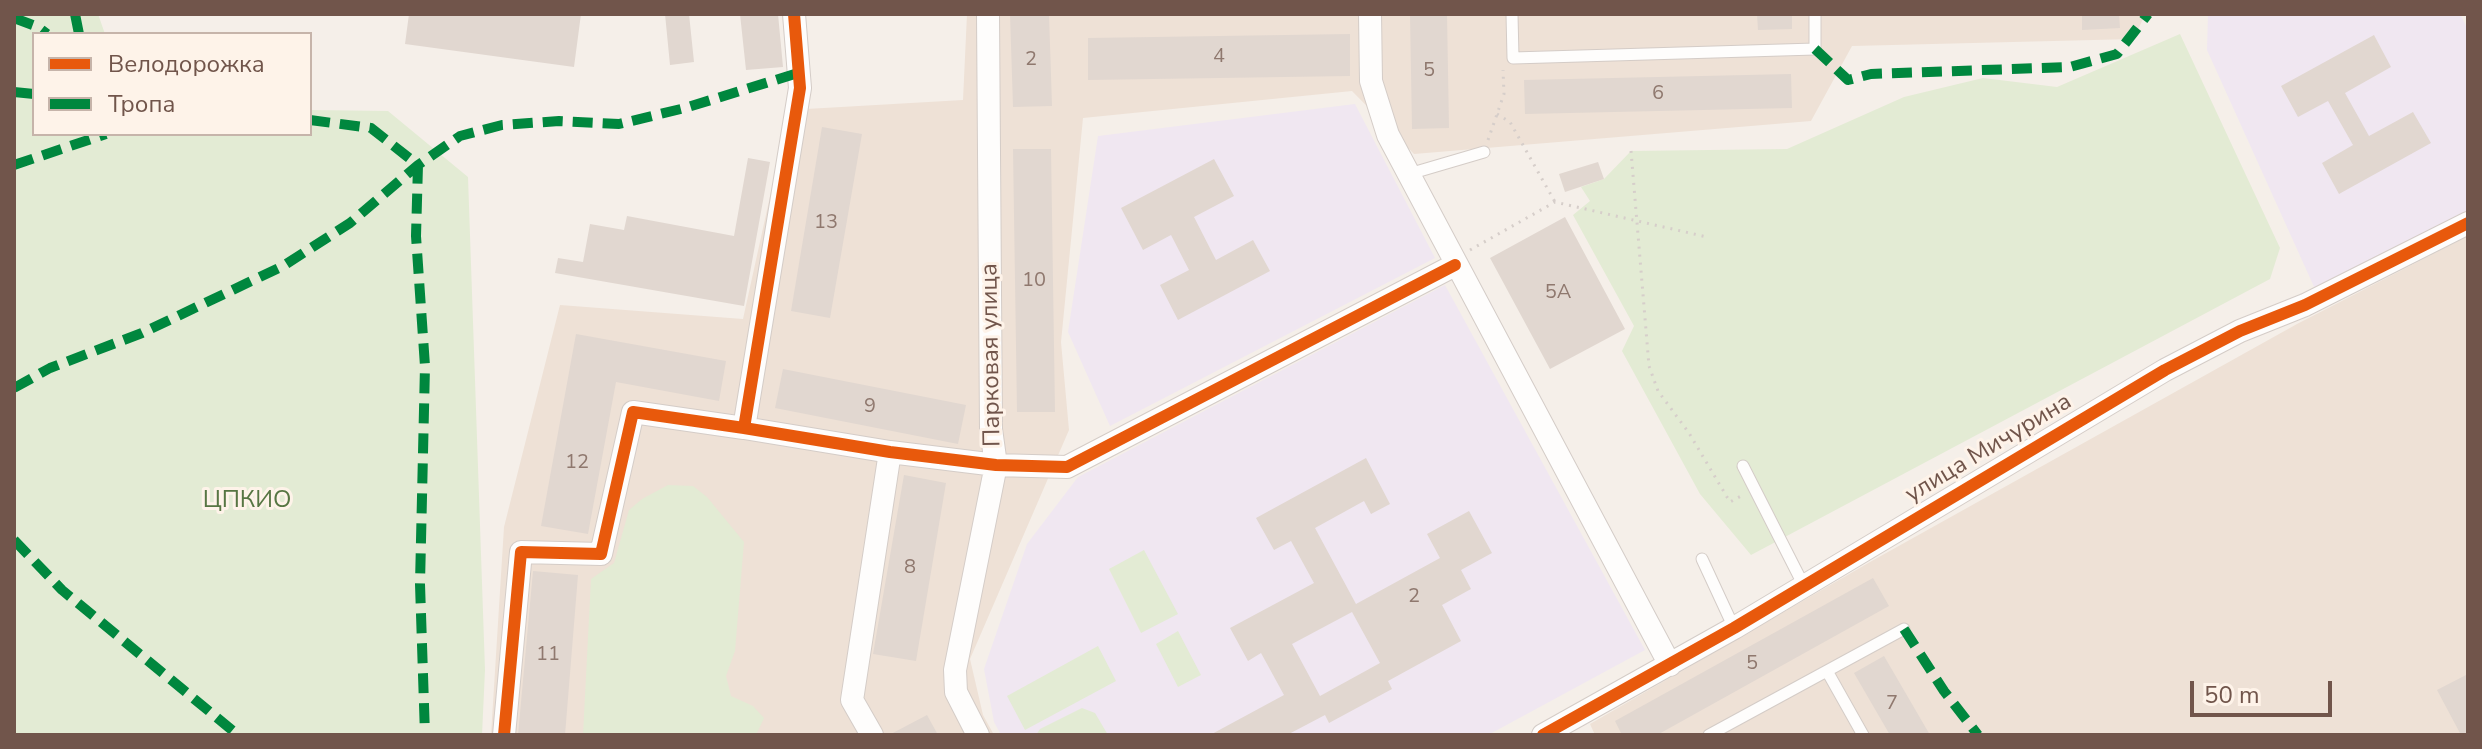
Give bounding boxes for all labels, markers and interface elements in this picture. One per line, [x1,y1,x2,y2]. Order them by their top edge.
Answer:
legend [32,32,312,136]
house number: 4 [1213,45,1225,69]
text: Велодорожка [108,48,265,80]
house number: 2 [1025,48,1037,72]
house number: 5 [1423,59,1435,83]
house number: 6 [1652,82,1664,106]
text: Тропа [108,88,175,120]
house number: 13 [814,211,838,235]
street label: Парковая улица [976,263,1008,447]
house number: 10 [1022,269,1046,293]
house number: 5А [1545,281,1571,305]
street label: улица Мичурина [1901,388,2077,510]
house number: 9 [864,395,876,419]
house number: 12 [565,451,589,475]
park label: ЦПКИО [203,487,291,515]
house number: 8 [904,556,916,580]
house number: 2 [1408,585,1420,609]
house number: 11 [536,643,560,667]
house number: 5 [1746,652,1758,676]
scale bar [2194,665,2336,715]
text: 50 m [2204,679,2260,711]
house number: 7 [1886,692,1898,716]

